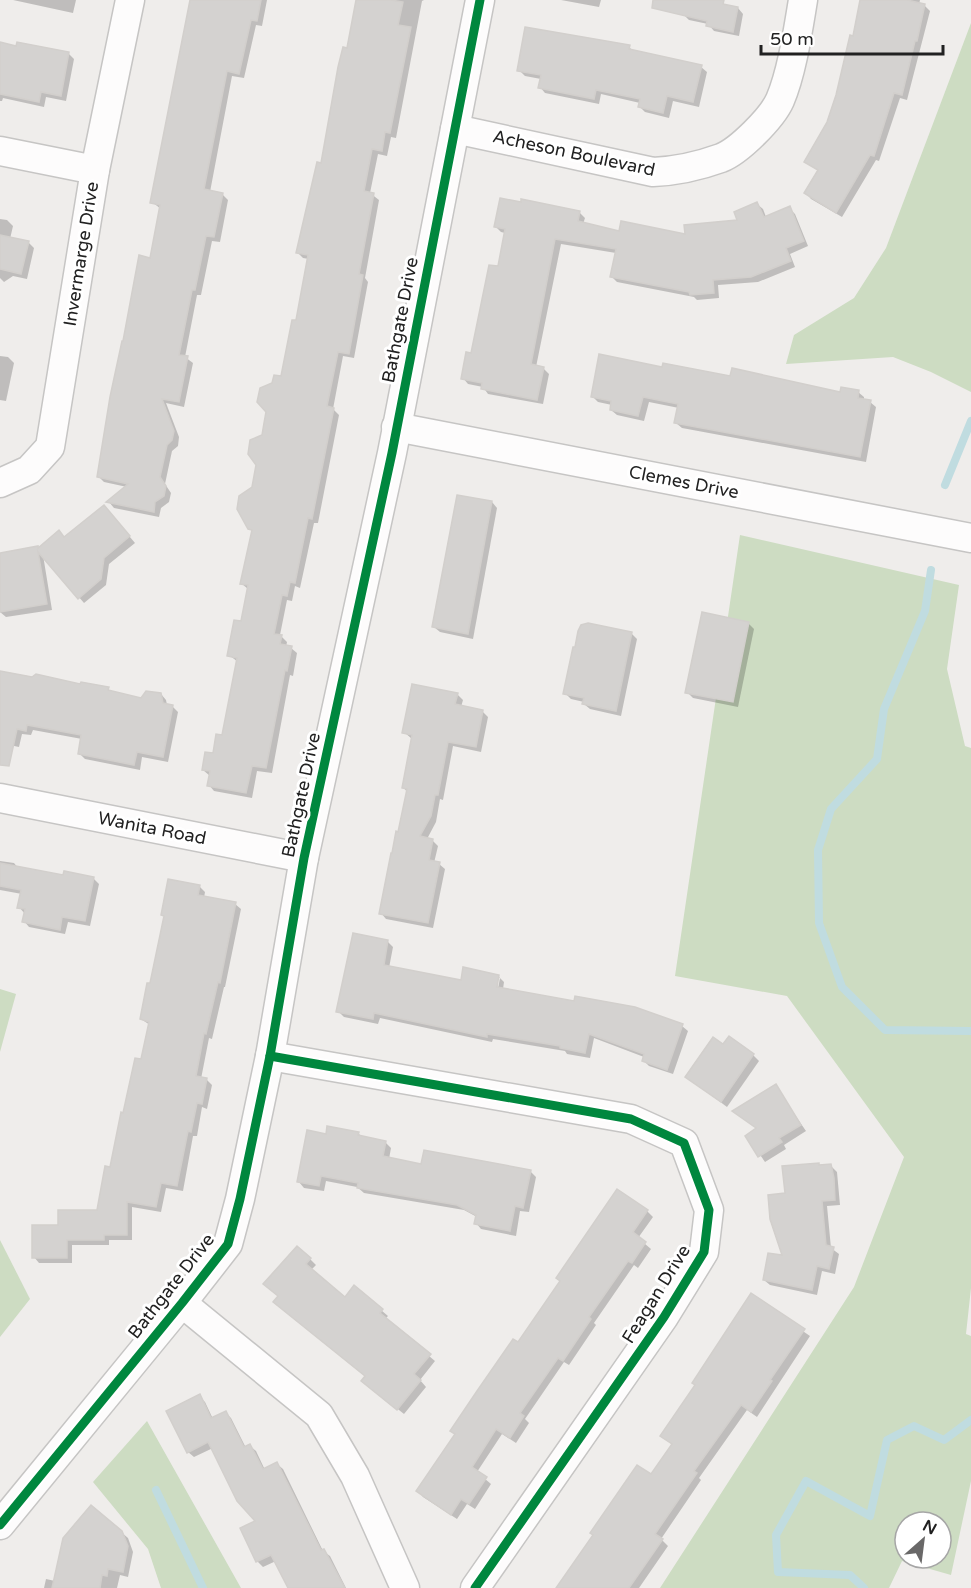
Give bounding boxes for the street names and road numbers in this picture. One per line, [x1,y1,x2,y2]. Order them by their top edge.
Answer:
street label: Acheson Boulevard [491,125,657,181]
street label: Invermarge Drive [59,180,103,328]
street label: Bathgate Drive [377,255,423,385]
street label: Clemes Drive [627,461,741,503]
street label: Bathgate Drive [277,730,325,860]
street label: Wanita Road [96,807,208,849]
street label: Bathgate Drive [123,1229,219,1343]
street label: Feagan Drive [617,1241,695,1347]

